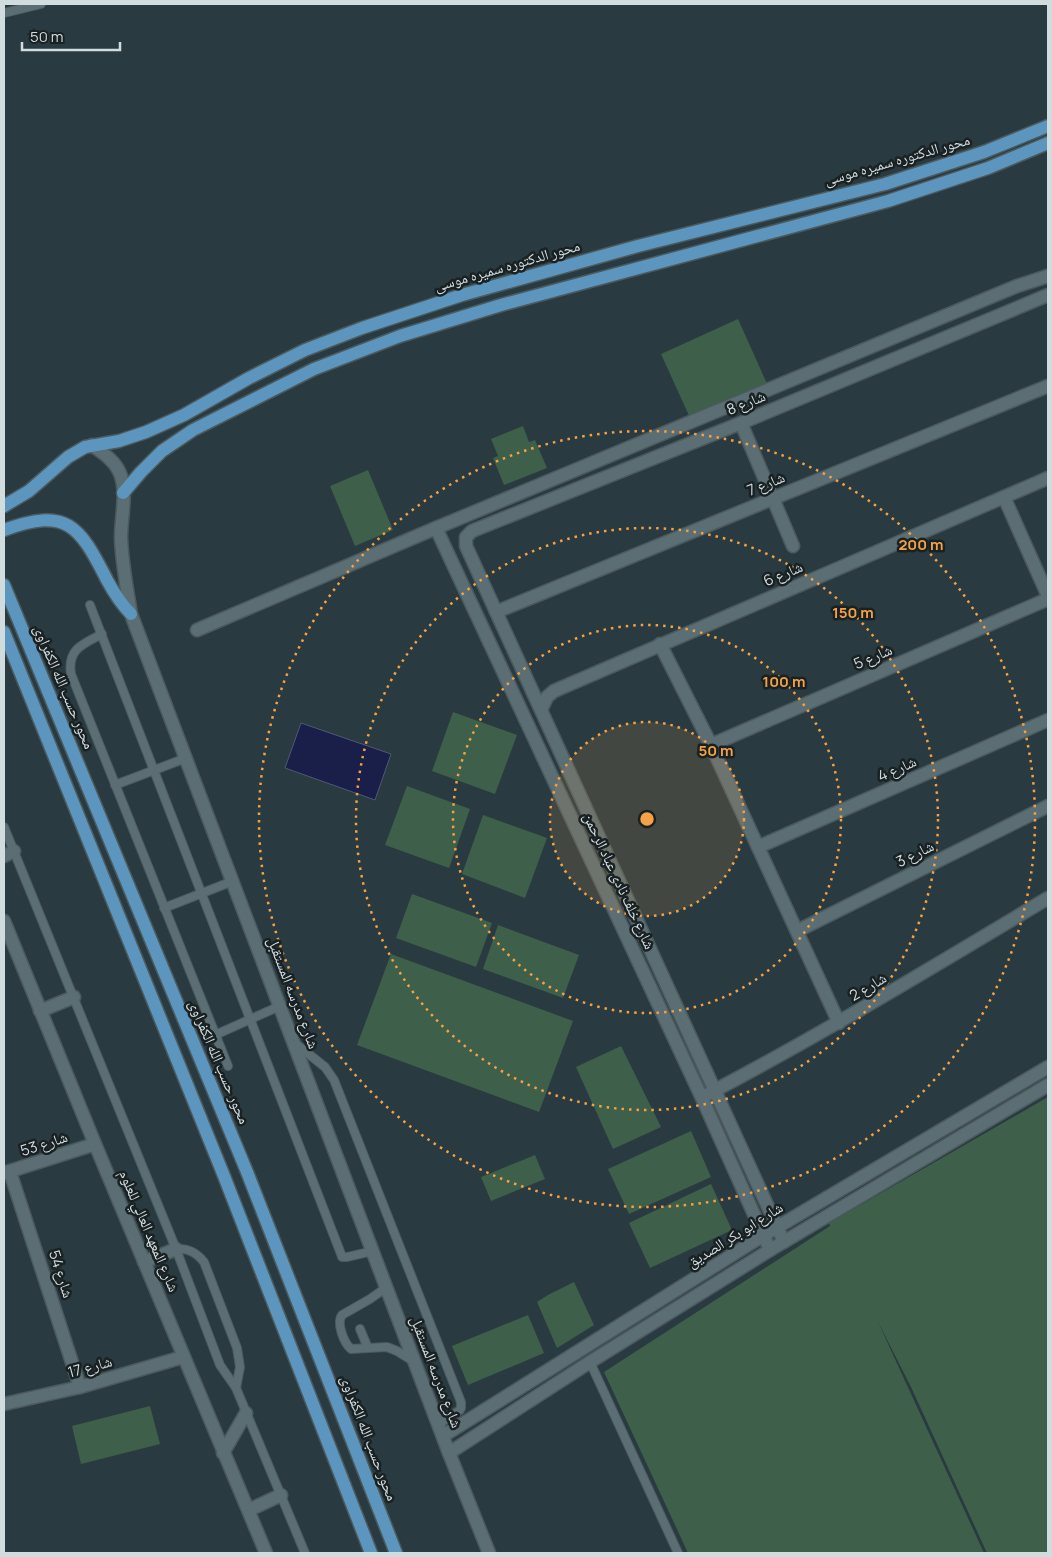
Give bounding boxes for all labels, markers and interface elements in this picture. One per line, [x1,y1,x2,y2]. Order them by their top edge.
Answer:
scale bar [22,20,120,52]
text: 50 m [30,26,64,47]
street label: محور الدكتوره سميره موسى [822,129,972,190]
street label: محور الدكتوره سميره موسى [432,235,582,296]
street label: شارع 8 [723,385,769,420]
street label: شارع 7 [744,466,788,501]
text: 200 m [898,534,944,555]
street label: شارع 6 [760,556,806,591]
text: 150 m [832,602,874,623]
street label: محور حسب الله الكفراوى [29,622,100,752]
street label: شارع 5 [850,639,896,674]
text: 100 m [763,671,805,692]
text: 50 m [698,740,734,761]
street label: شارع 4 [874,751,920,786]
street label: شارع خلف نادى عباد الرحمن [579,809,660,953]
centre of rings [638,810,656,828]
street label: شارع 3 [892,835,937,872]
street label: شارع مدرسه المستقبل [262,934,325,1052]
street label: شارع 2 [845,967,890,1006]
street label: محور حسب الله الكفراوى [184,997,255,1127]
street label: شارع 53 [18,1126,70,1161]
street label: شارع المعهد العالي للعلوم [113,1166,185,1296]
street label: شارع ابو بكر الصديق [683,1197,787,1273]
street label: شارع 54 [44,1247,79,1301]
street label: شارع مدرسه المستقبل [405,1313,468,1431]
street label: شارع 17 [65,1351,114,1382]
street label: محور حسب الله الكفراوى [336,1372,403,1504]

